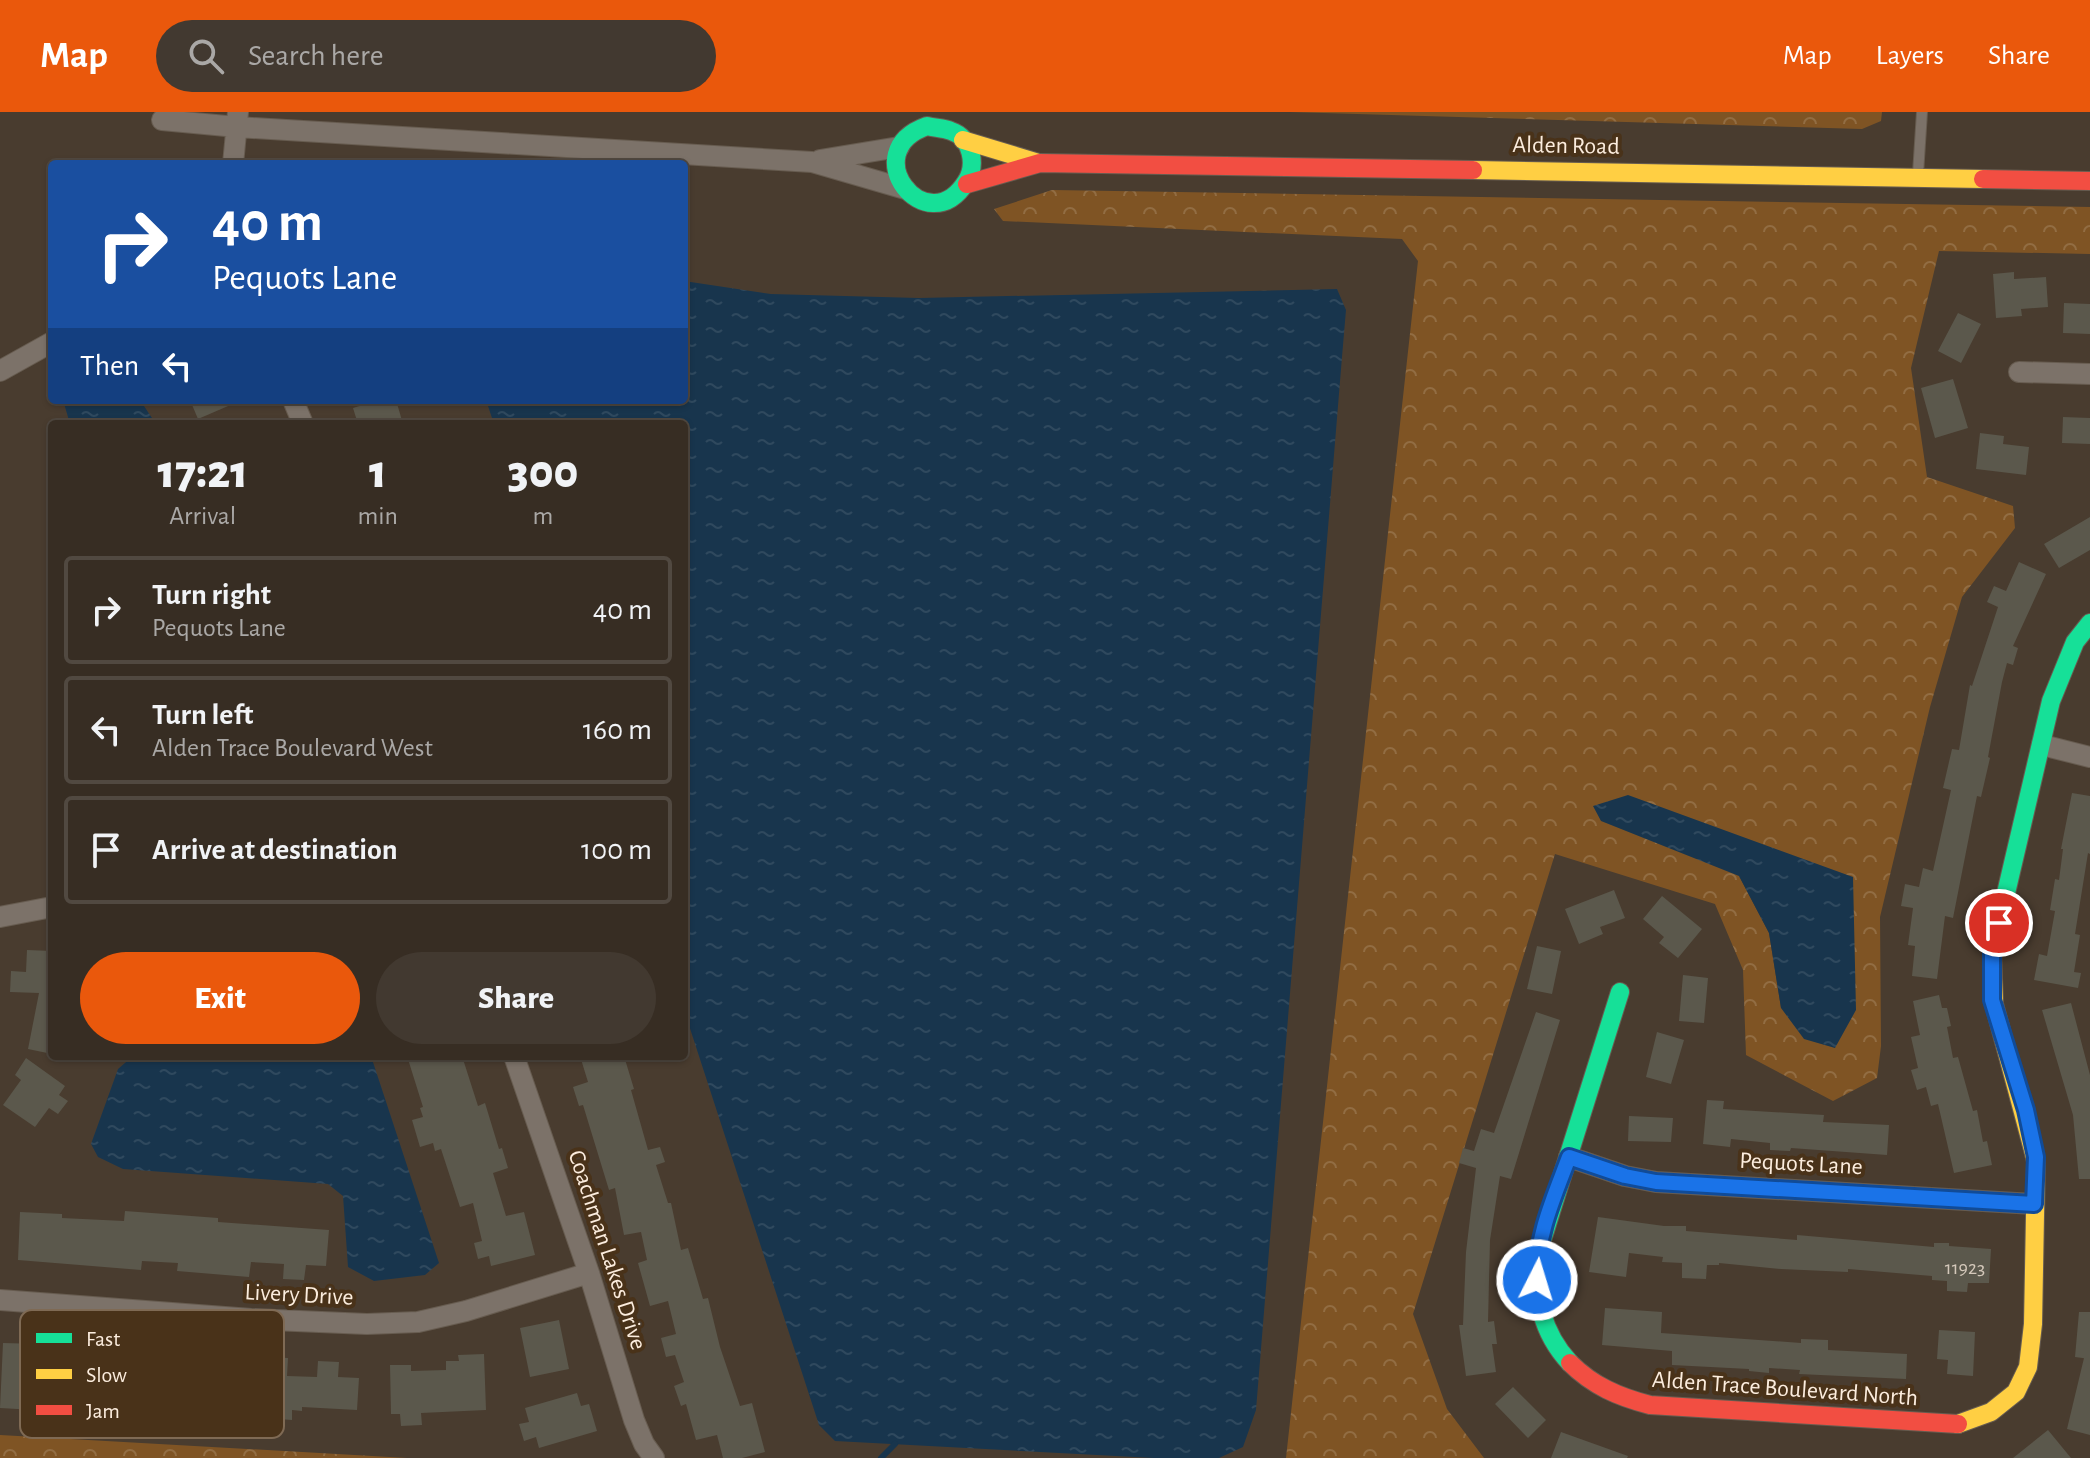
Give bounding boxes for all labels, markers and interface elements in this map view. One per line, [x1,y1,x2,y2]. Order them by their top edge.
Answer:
search box [156,20,716,92]
icon: search [184,34,228,78]
text: Map [40,37,108,75]
text: Search here [248,41,384,71]
text: Map [1783,42,1832,70]
text: Layers [1876,42,1944,70]
text: Share [1988,42,2050,70]
street label: Alden Road [1512,133,1620,159]
icon: right [80,192,184,296]
text: 40 m [212,195,323,251]
text: Pequots Lane [212,260,397,296]
icon: left [155,344,199,388]
text: Then [80,351,139,381]
text: 17:21 [158,449,248,497]
text: 1 [369,449,387,497]
text: 300 [508,449,578,497]
text: Arrival [169,503,236,529]
text: min [357,503,398,529]
text: m [533,503,553,529]
text: Turn right [152,580,271,610]
icon: right [84,588,128,632]
text: 40 m [593,595,652,625]
text: Pequots Lane [152,615,286,641]
text: Turn left [152,700,253,730]
icon: left [84,708,128,752]
text: 160 m [583,715,652,745]
text: Alden Trace Boulevard West [152,735,433,761]
icon: arrive [84,828,128,872]
text: Arrive at destination [152,835,398,865]
text: 100 m [581,835,652,865]
pin [1965,889,2033,957]
icon: arrive [1977,901,2021,945]
button: Exit [80,952,360,1044]
button: Share [376,952,656,1044]
street label: Coachman Lakes Drive [563,1147,651,1353]
street label: Pequots Lane [1739,1149,1863,1179]
position arrow [1495,1238,1579,1322]
house number: 11923 [1945,1258,1985,1278]
street label: Livery Drive [244,1280,354,1310]
legend [20,1310,284,1438]
text: Fast [86,1328,120,1350]
text: Slow [86,1364,127,1386]
street label: Alden Trace Boulevard North [1651,1368,1919,1410]
text: Jam [86,1400,120,1422]

